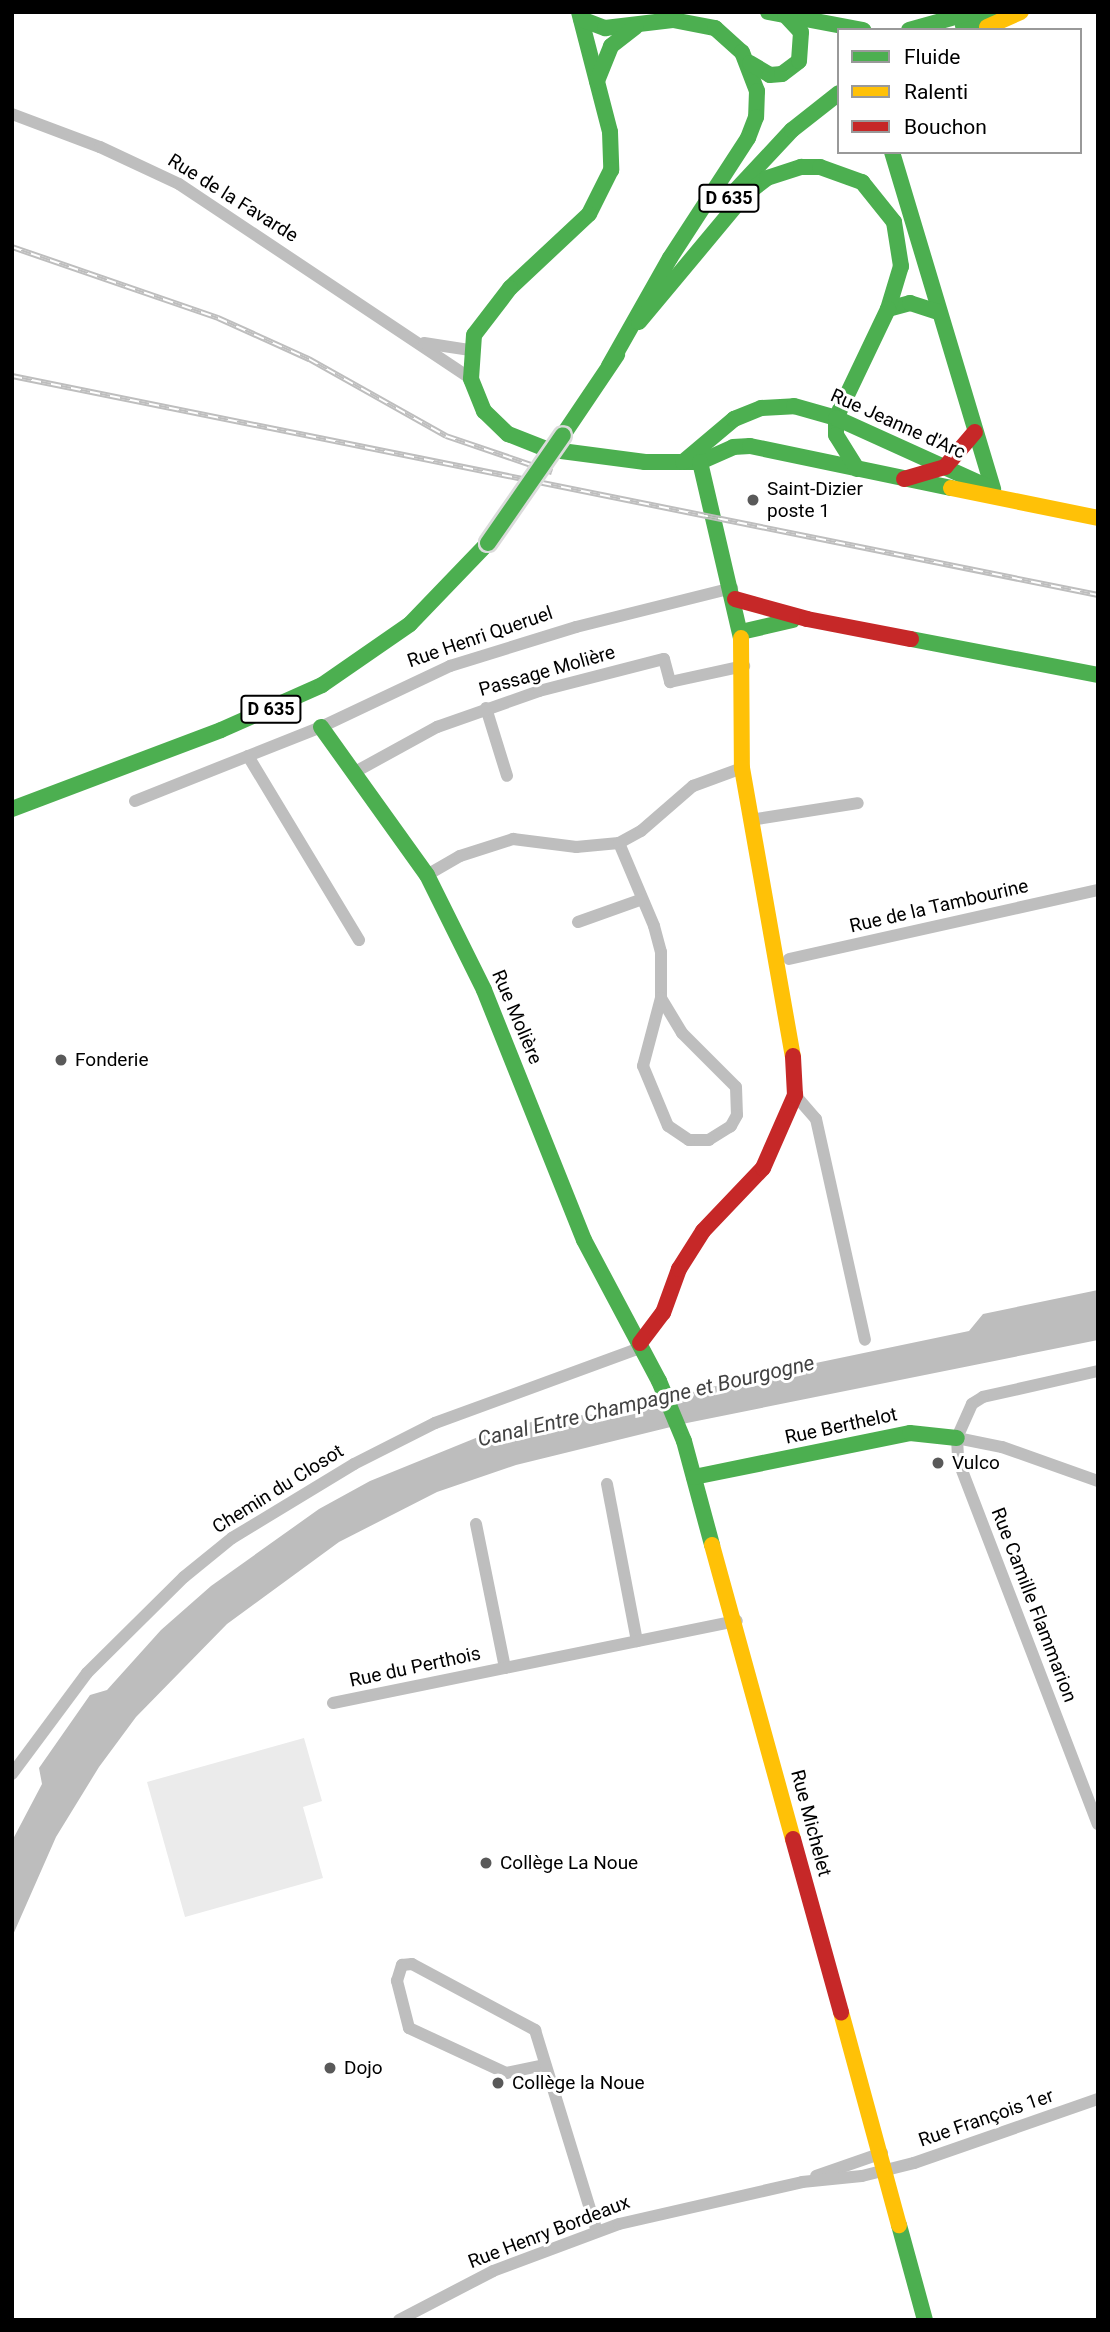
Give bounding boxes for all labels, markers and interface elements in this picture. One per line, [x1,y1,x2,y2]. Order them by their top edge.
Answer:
legend [837,28,1082,154]
text: Fluide [904,45,960,69]
text: Ralenti [904,80,968,104]
text: Bouchon [904,115,987,139]
street label: Rue de la Favarde [164,149,302,247]
road number: D 635 [698,183,760,212]
street label: Rue Jeanne d'Arc [827,384,969,464]
place label: Saint-Dizier poste 1 [767,478,863,522]
marker: Saint-Dizier poste 1 [745,492,761,508]
street label: Rue Henri Queruel [404,601,556,673]
street label: Passage Molière [476,641,618,701]
road number: D 635 [240,694,302,724]
street label: Rue de la Tambourine [847,874,1031,938]
street label: Rue Molière [487,966,547,1068]
place label: Fonderie [75,1049,149,1071]
marker: Fonderie [53,1052,69,1068]
water label: Canal Entre Champagne et Bourgogne [475,1350,817,1452]
street label: Rue Berthelot [783,1403,899,1449]
street label: Chemin du Closot [208,1440,348,1538]
place label: Vulco [952,1452,1000,1474]
marker: Vulco [930,1455,946,1471]
street label: Rue Camille Flammarion [986,1505,1082,1705]
street label: Rue du Perthois [347,1642,483,1692]
street label: Rue Michelet [786,1767,836,1879]
place label: Collège La Noue [500,1852,638,1874]
marker: Collège La Noue [478,1855,494,1871]
place label: Dojo [344,2057,383,2079]
marker: Dojo [322,2060,338,2076]
place label: Collège la Noue [512,2072,645,2094]
marker: Collège la Noue [490,2075,506,2091]
street label: Rue François 1er [916,2084,1056,2152]
street label: Rue Henry Bordeaux [465,2191,633,2273]

